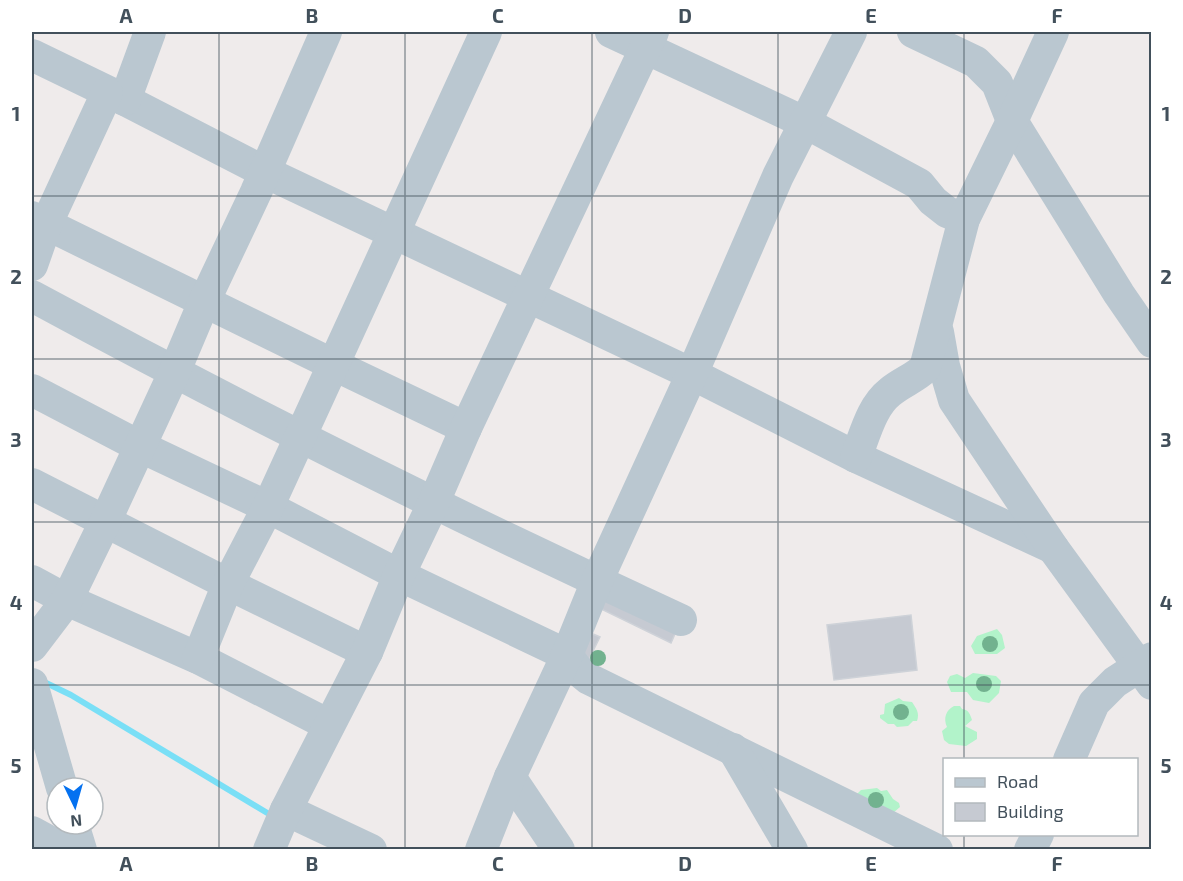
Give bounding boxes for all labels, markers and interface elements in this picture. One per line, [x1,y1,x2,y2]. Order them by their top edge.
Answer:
text: A [119,3,133,27]
text: B [306,3,318,27]
text: C [492,3,504,27]
text: D [678,3,692,27]
text: E [865,3,877,27]
text: F [1051,3,1063,27]
text: 1 [12,101,20,125]
text: 1 [1162,101,1170,125]
text: 2 [10,264,22,288]
text: 2 [1160,264,1172,288]
text: 3 [10,427,22,451]
text: 3 [1160,427,1172,451]
text: 4 [10,590,23,614]
text: 4 [1160,590,1173,614]
text: 5 [10,753,22,777]
text: 5 [1160,753,1172,777]
legend [943,758,1138,836]
text: Road [997,770,1038,792]
north arrow [45,776,105,836]
text: Building [997,800,1064,822]
text: N [70,811,83,831]
text: A [119,851,133,875]
text: B [306,851,318,875]
text: C [492,851,504,875]
text: D [678,851,692,875]
text: E [865,851,877,875]
text: F [1051,851,1063,875]

